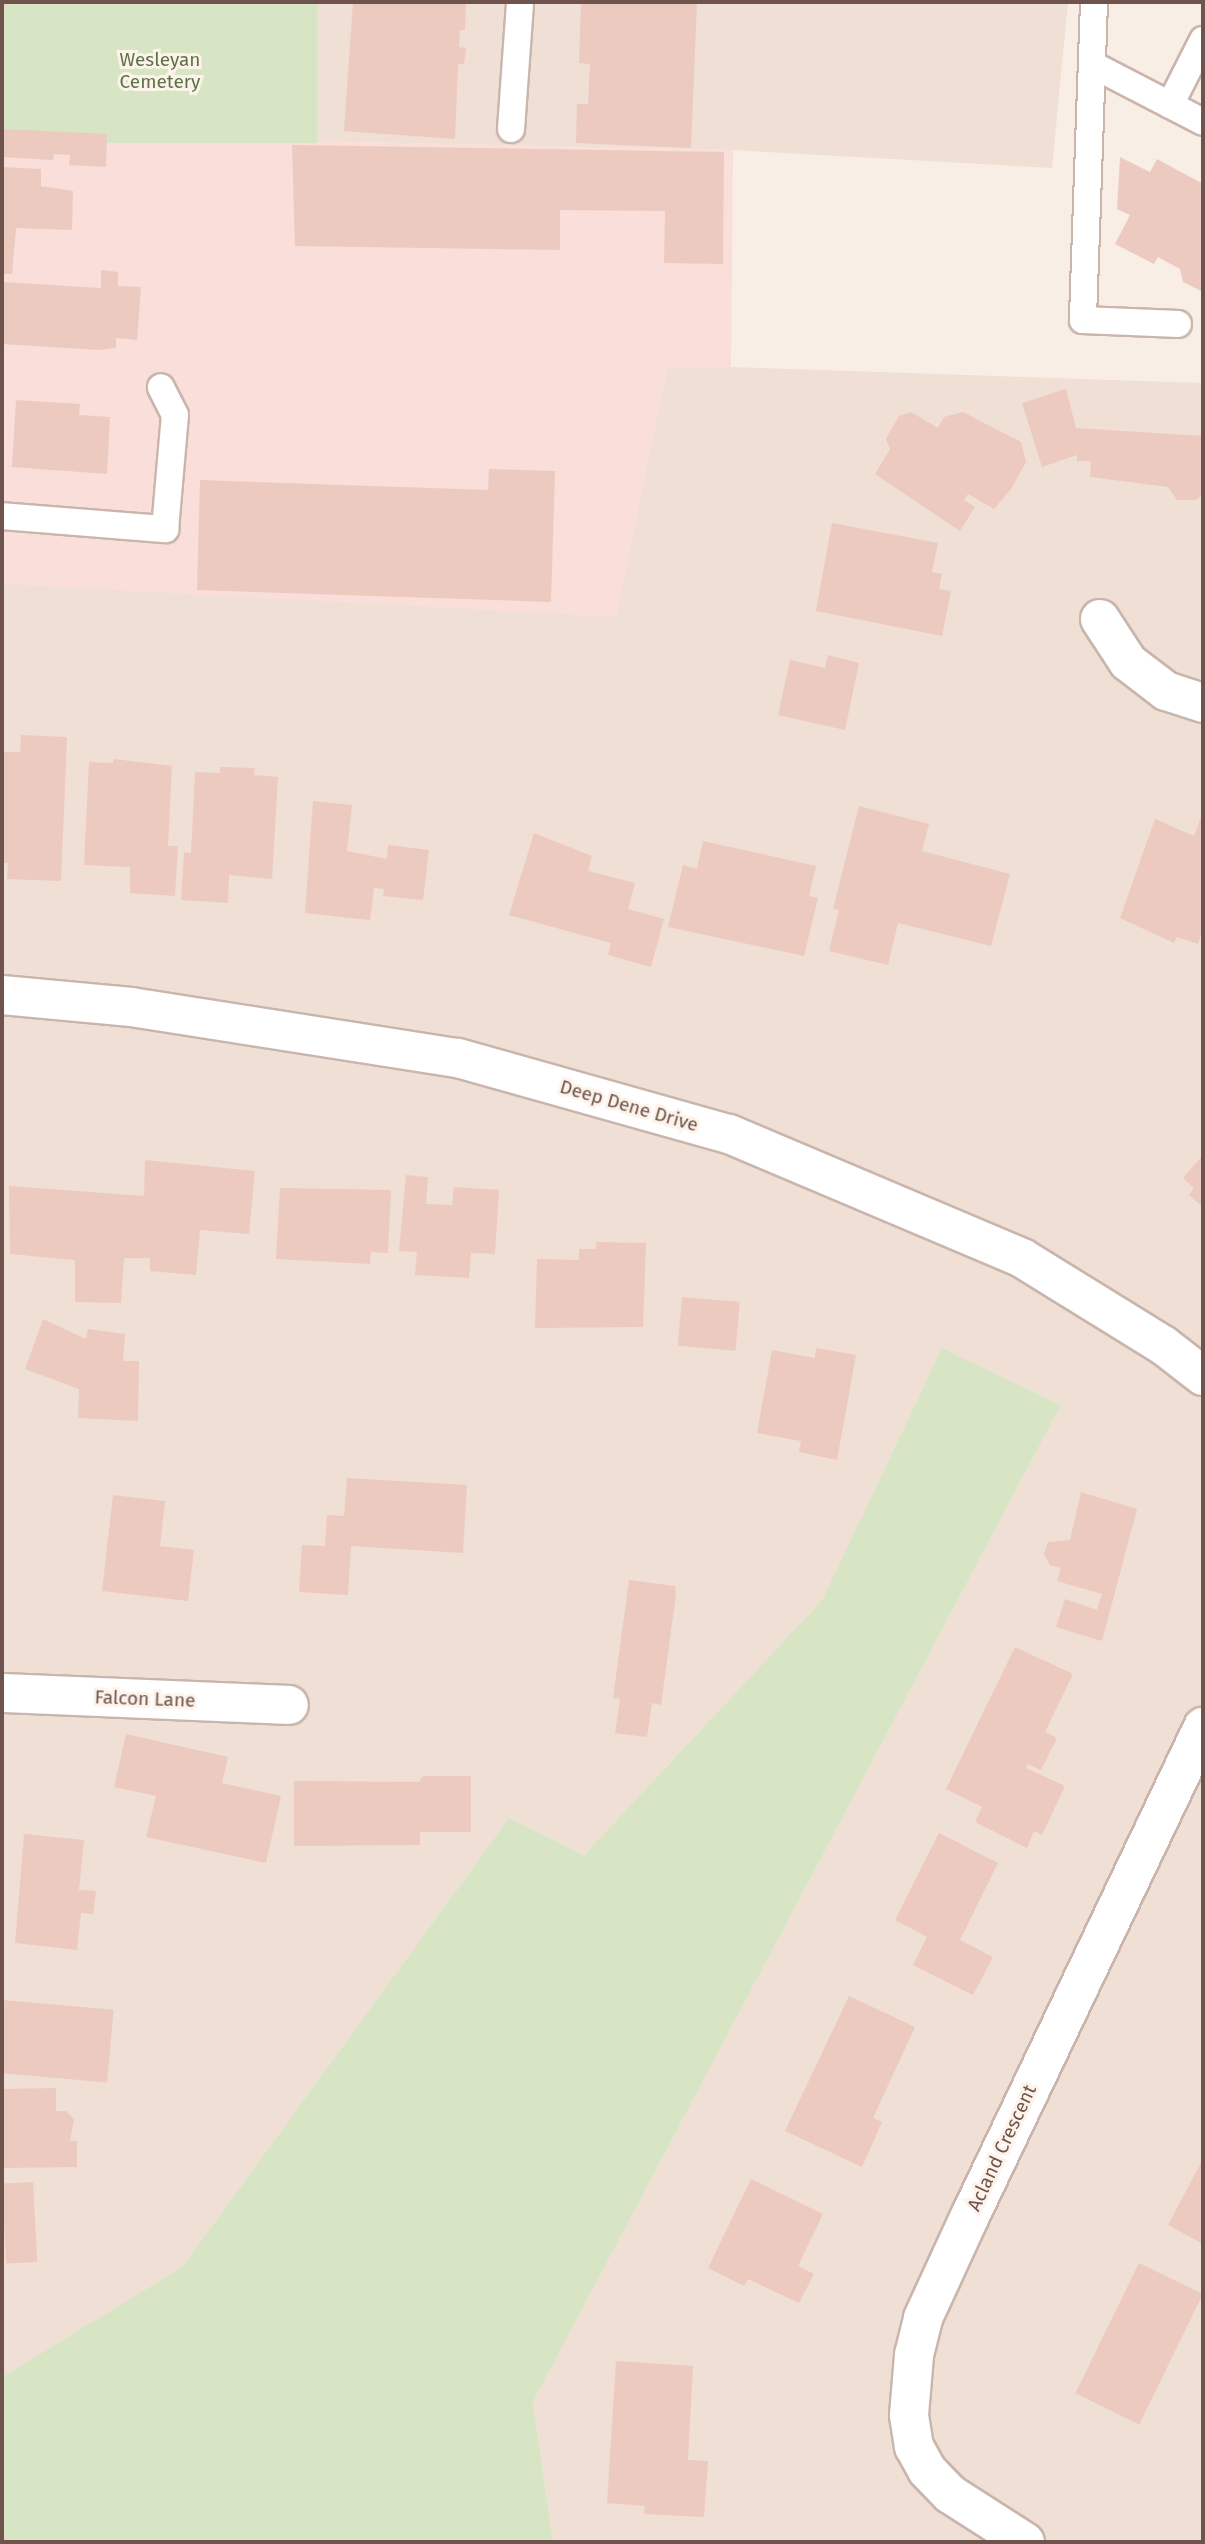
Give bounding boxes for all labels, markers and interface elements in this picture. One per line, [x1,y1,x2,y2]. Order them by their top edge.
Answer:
park label: Wesleyan Cemetery [120,49,200,93]
street label: Deep Dene Drive [557,1075,701,1137]
street label: Falcon Lane [94,1686,196,1712]
street label: Acland Crescent [963,2081,1041,2215]

